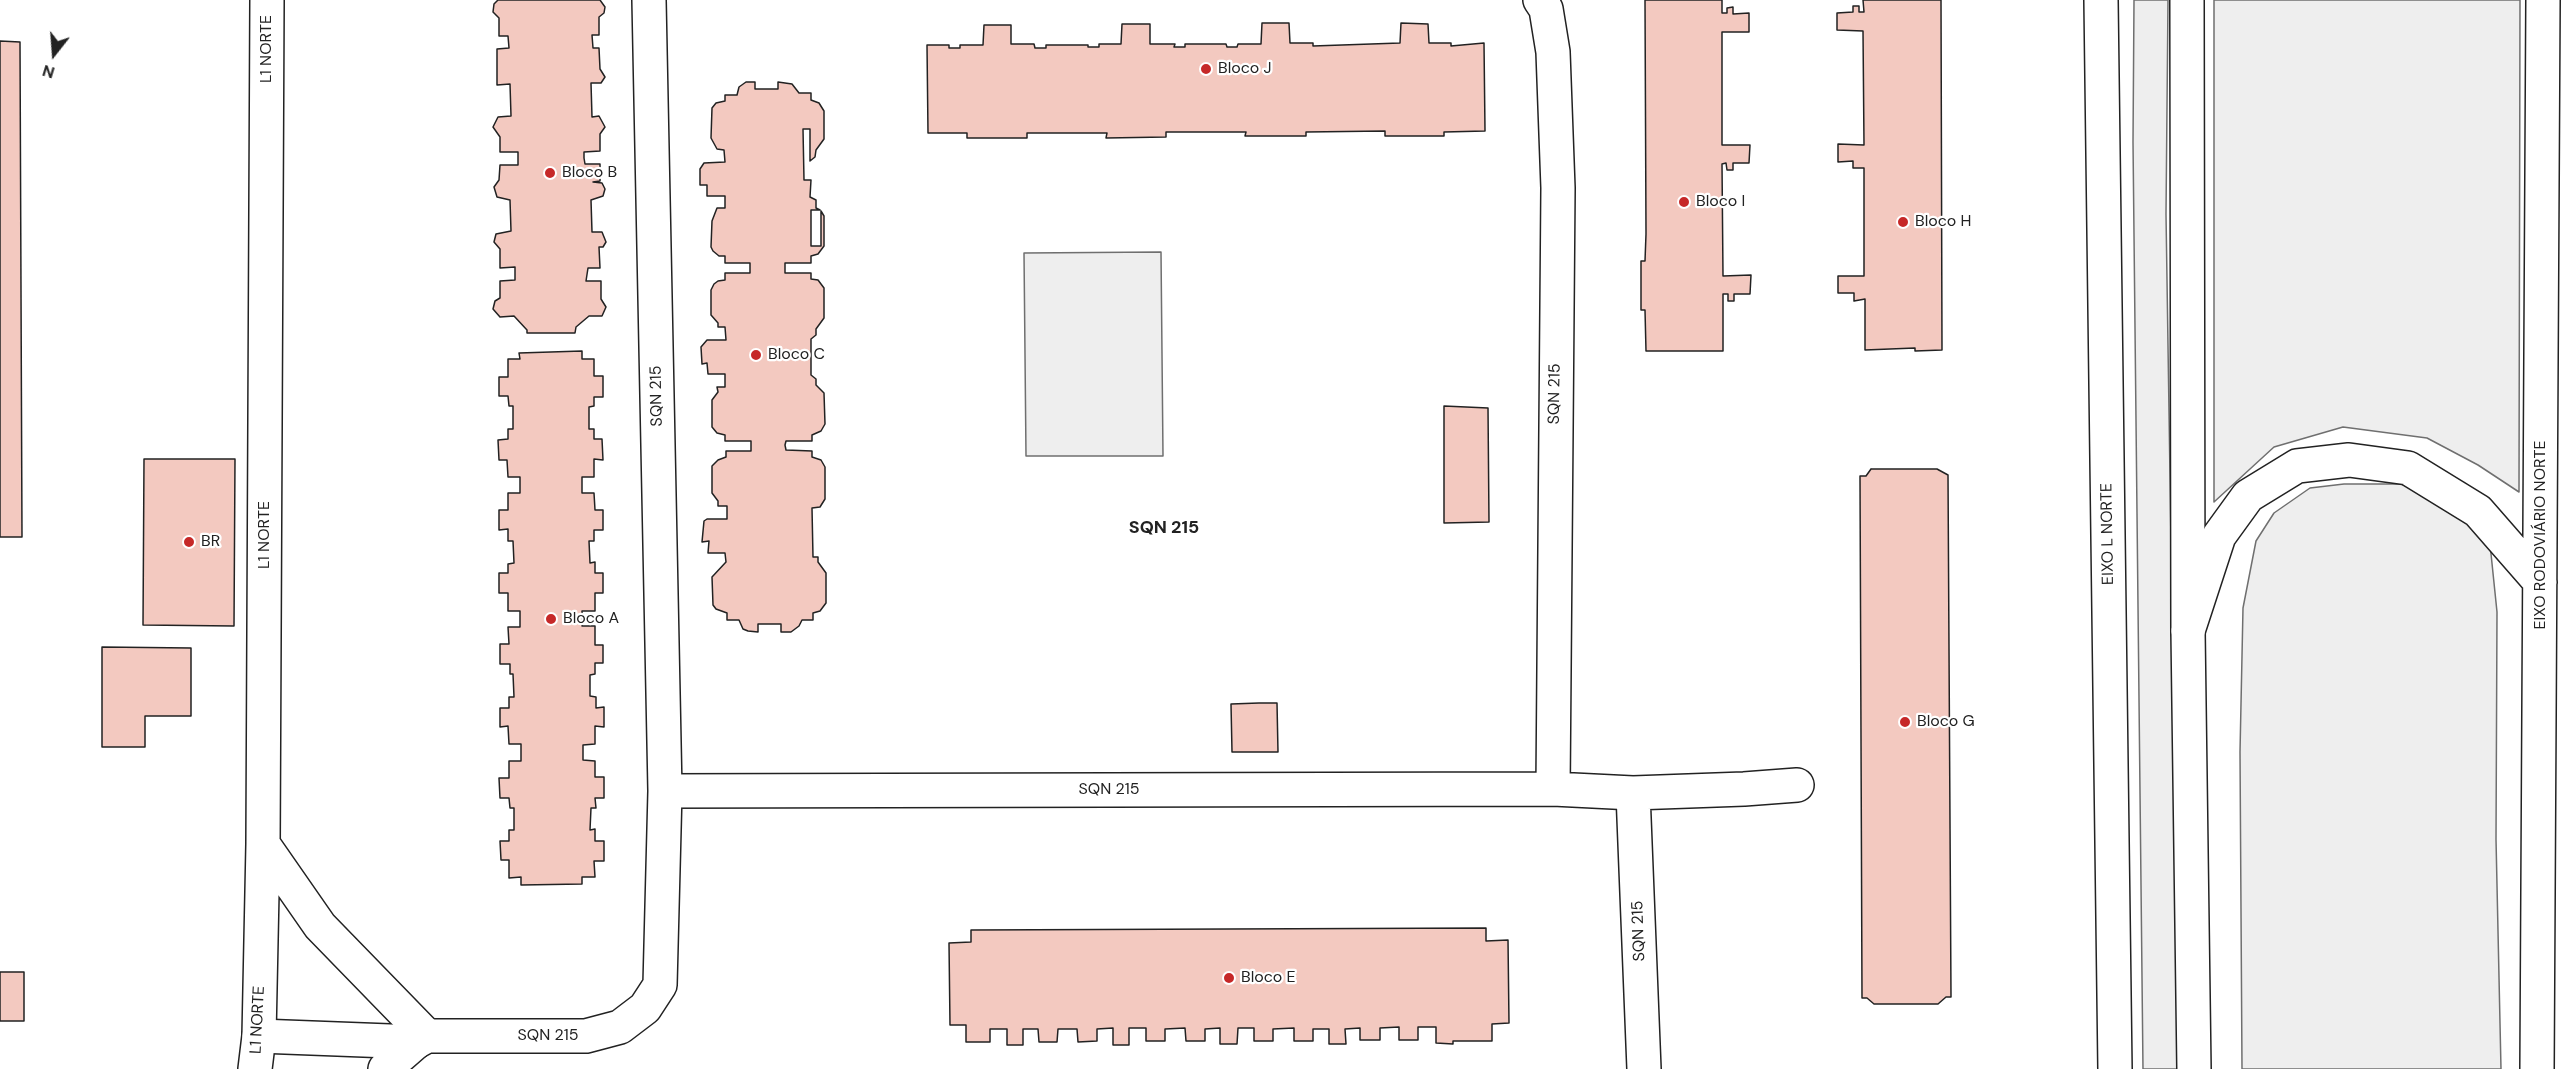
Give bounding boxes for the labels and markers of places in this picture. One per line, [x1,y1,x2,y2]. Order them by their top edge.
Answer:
place label: Bloco J [1218,59,1272,79]
marker: Bloco J [1199,62,1213,76]
place label: Bloco B [562,163,617,183]
marker: Bloco B [543,166,557,180]
place label: Bloco I [1696,192,1745,212]
marker: Bloco I [1677,195,1691,209]
place label: Bloco H [1915,212,1971,232]
marker: Bloco H [1896,215,1910,229]
place label: Bloco C [768,345,825,365]
marker: Bloco C [749,348,763,362]
place label: BR [201,532,220,552]
marker: BR [182,535,196,549]
place label: Bloco A [563,609,619,629]
marker: Bloco A [544,612,558,626]
place label: Bloco G [1917,712,1975,732]
marker: Bloco G [1898,715,1912,729]
place label: Bloco E [1241,968,1296,988]
marker: Bloco E [1222,971,1236,985]

